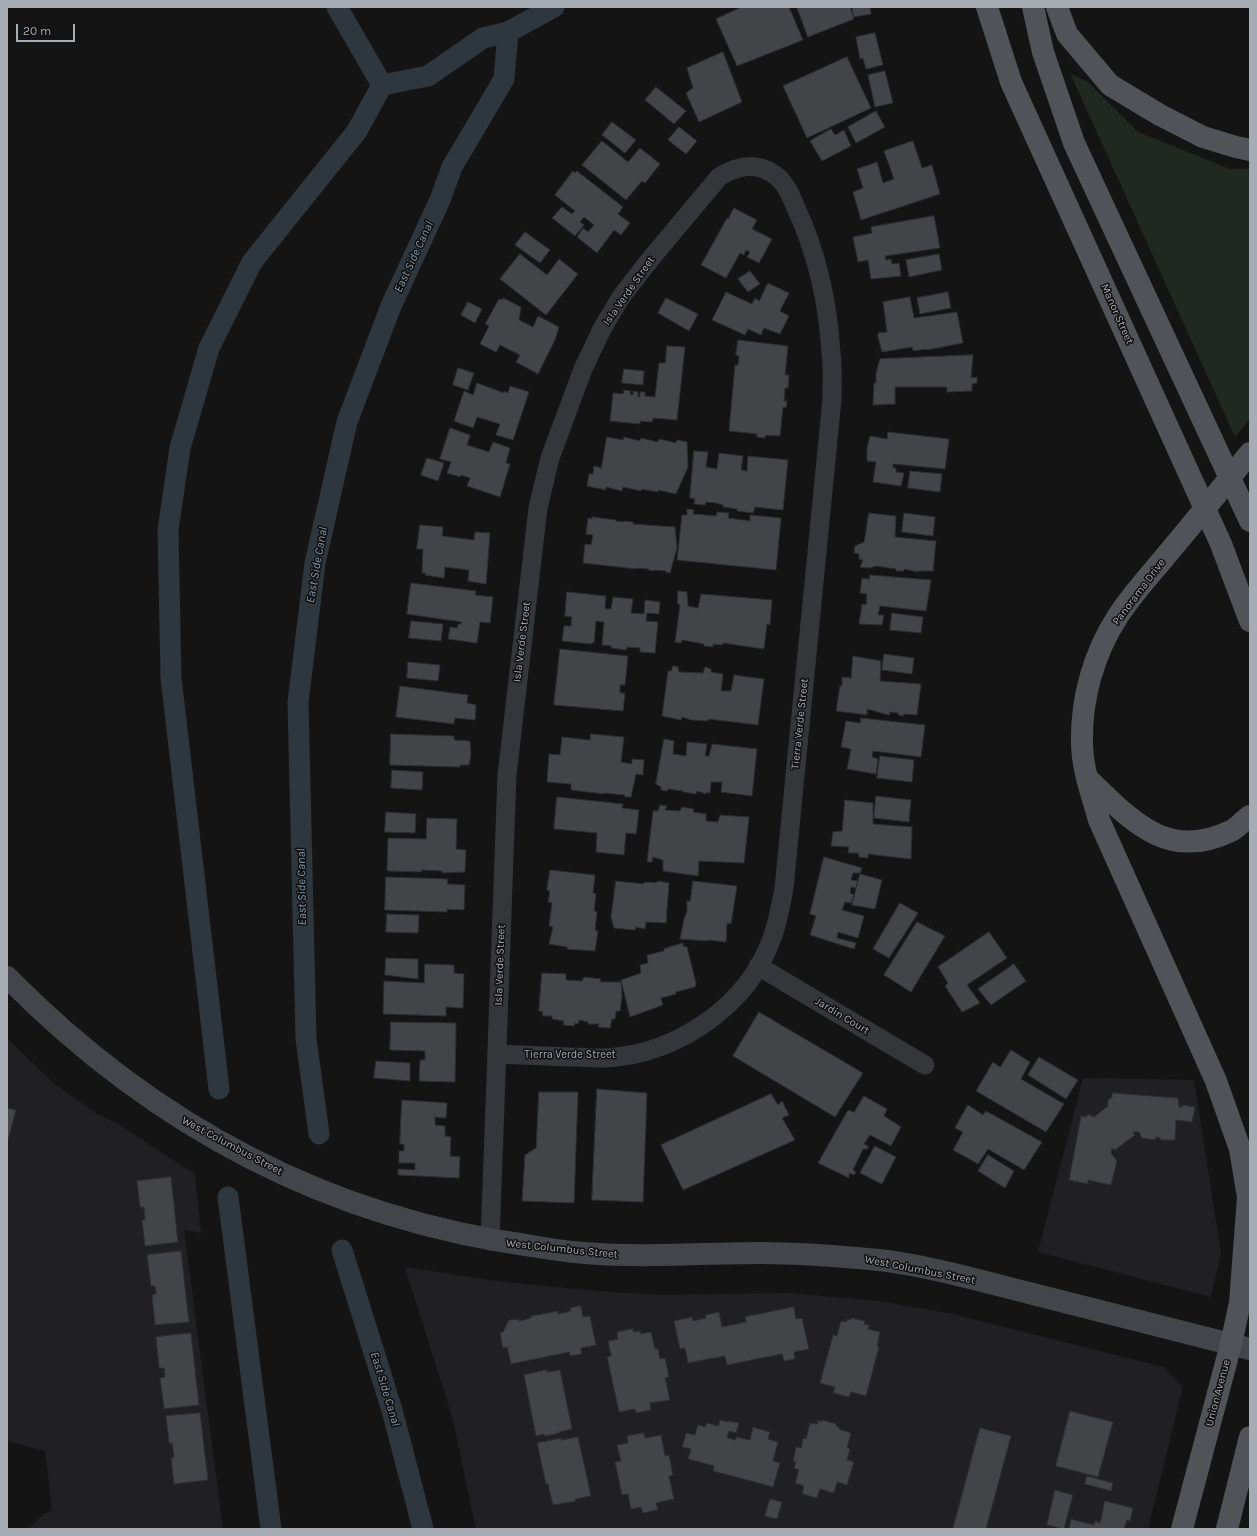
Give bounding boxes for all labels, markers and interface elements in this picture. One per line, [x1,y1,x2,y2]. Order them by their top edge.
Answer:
scale bar [18,16,77,42]
text: 20 m [23,24,51,38]
water label: East Side Canal [391,219,437,295]
street label: Isla Verde Street [600,254,658,328]
street label: Manor Street [1098,282,1136,346]
water label: East Side Canal [303,526,331,604]
street label: Panorama Drive [1110,556,1168,628]
street label: Isla Verde Street [511,601,533,683]
street label: Tierra Verde Street [789,678,811,770]
water label: East Side Canal [294,848,310,926]
street label: Isla Verde Street [492,924,508,1006]
street label: Jardin Court [812,995,872,1037]
street label: Tierra Verde Street [524,1048,616,1062]
street label: West Columbus Street [179,1114,285,1178]
street label: West Columbus Street [506,1237,618,1261]
street label: West Columbus Street [864,1253,976,1287]
water label: East Side Canal [367,1350,403,1428]
street label: Union Avenue [1203,1358,1233,1428]

